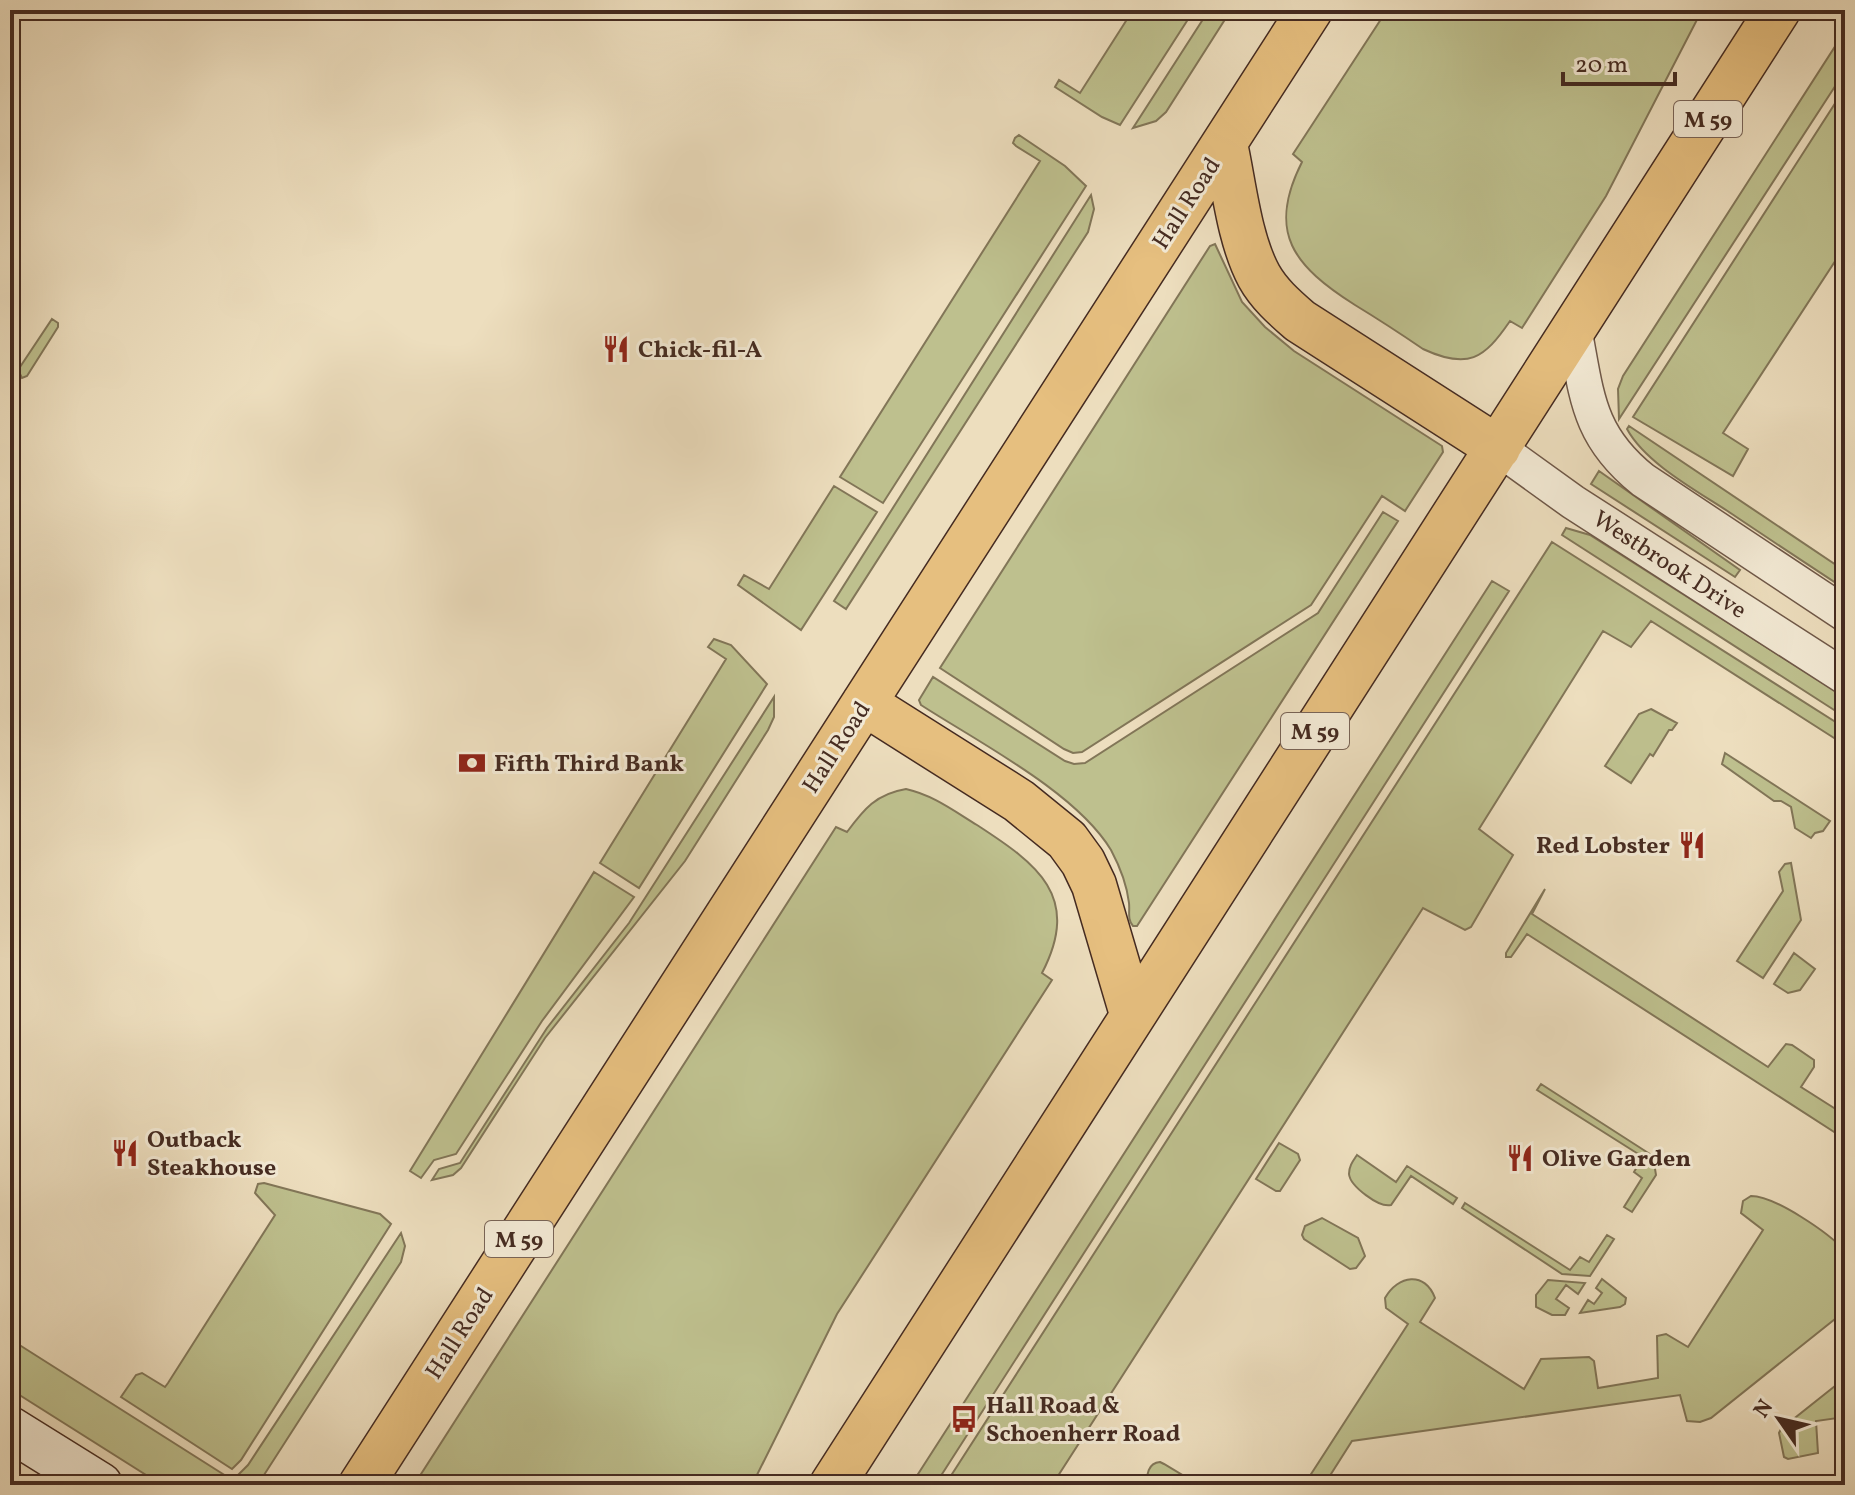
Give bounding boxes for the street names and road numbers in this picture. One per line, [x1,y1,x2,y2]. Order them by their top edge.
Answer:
road number: M 59 [1674,101,1742,137]
street label: Hall Road [1145,151,1230,257]
street label: Westbrook Drive [1585,503,1752,628]
street label: Hall Road [795,695,880,801]
road number: M 59 [1281,713,1349,749]
road number: M 59 [485,1221,553,1257]
street label: Hall Road [418,1281,503,1387]

